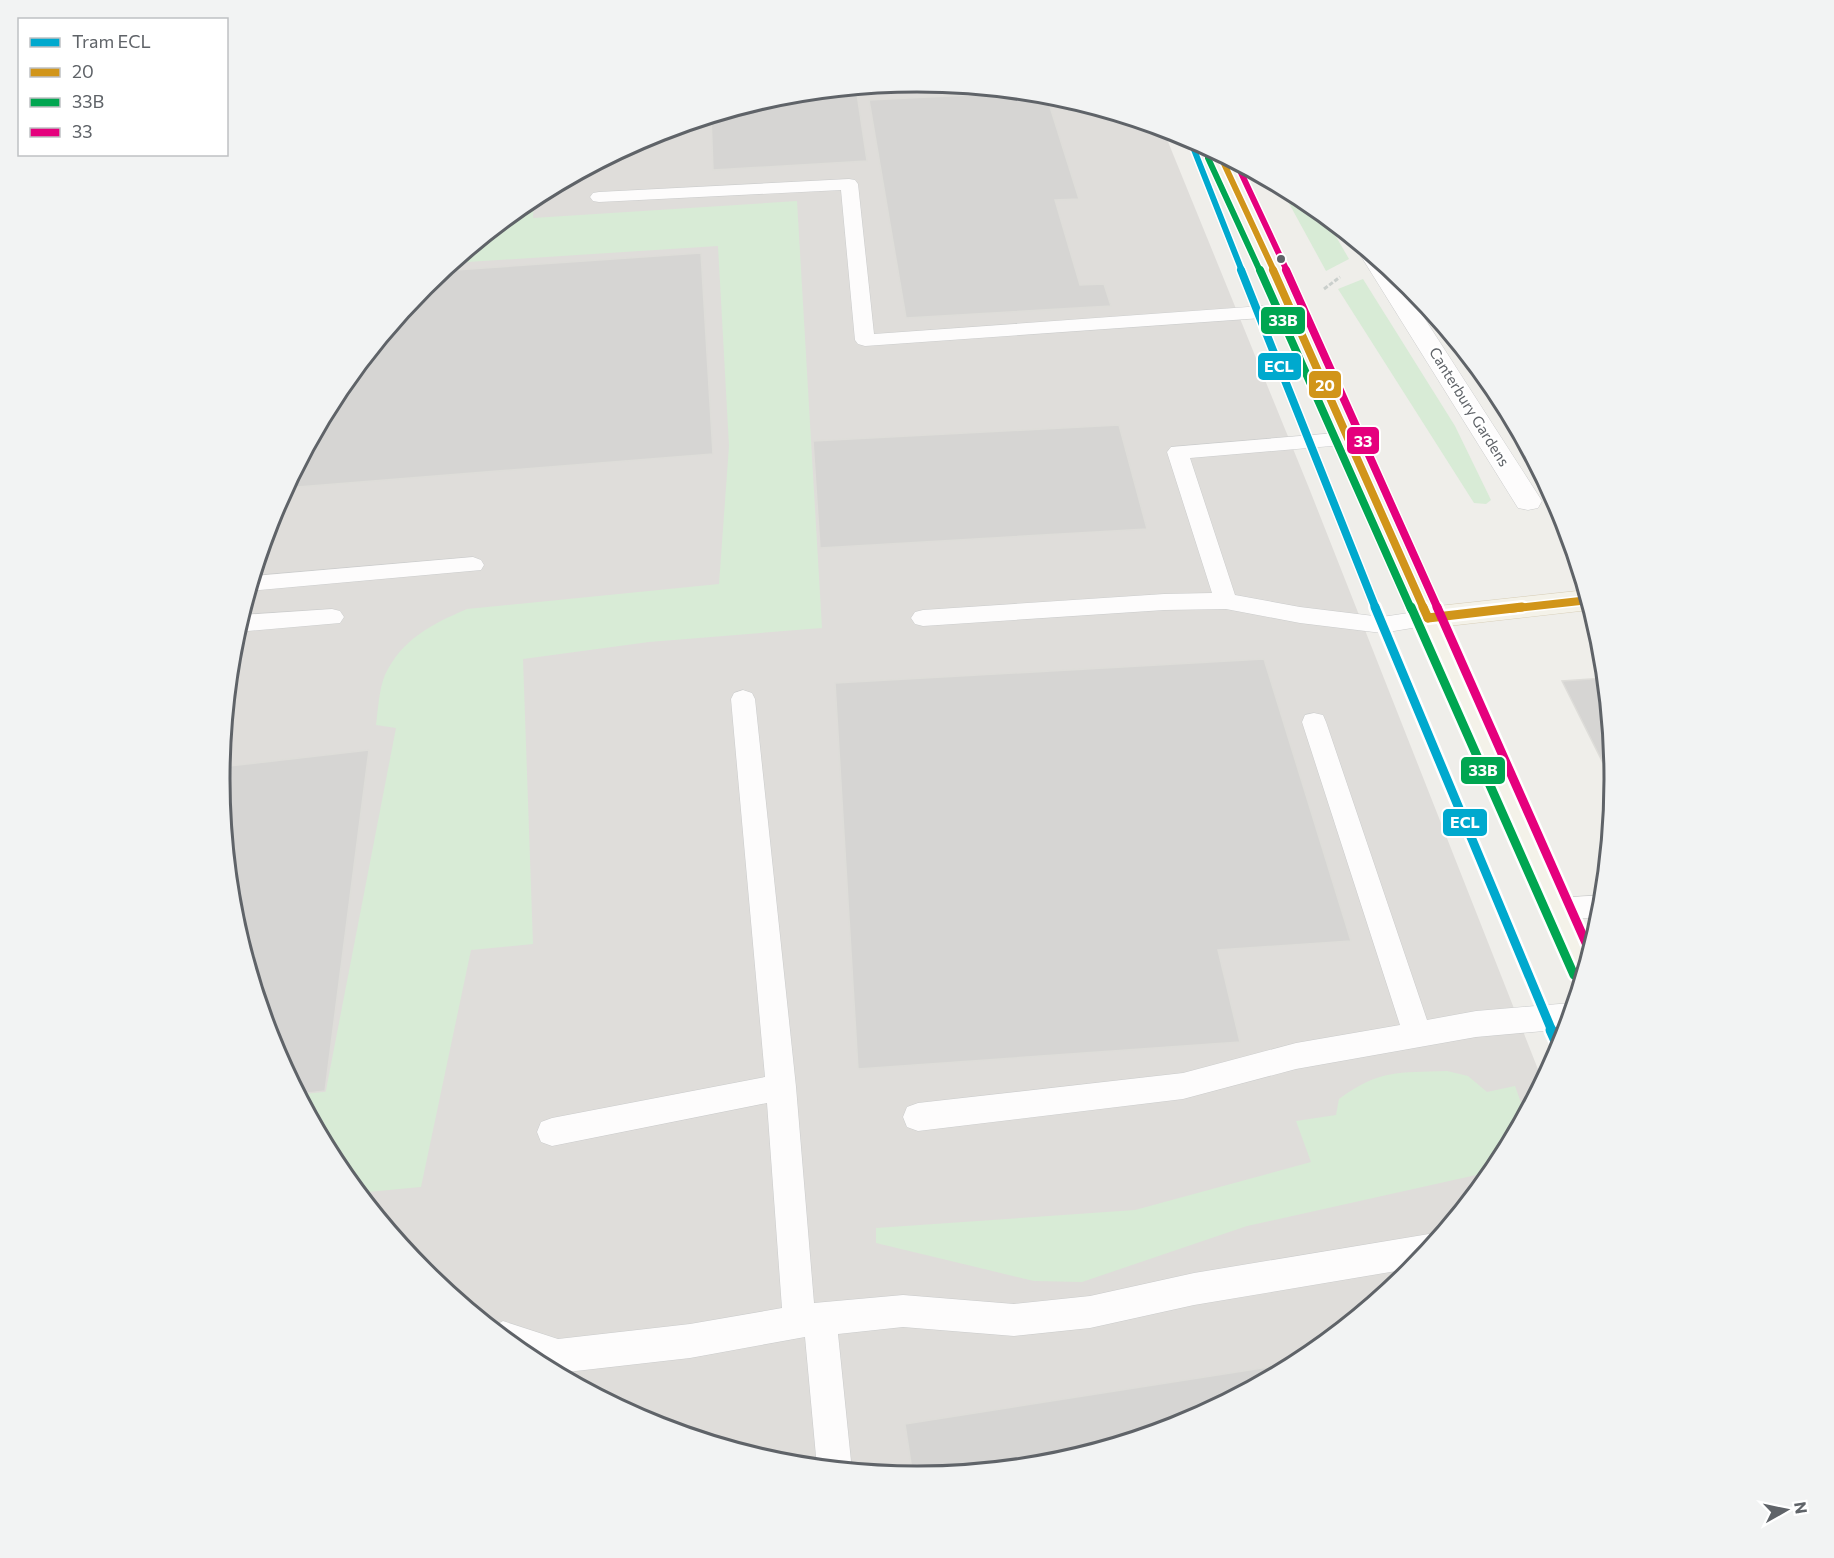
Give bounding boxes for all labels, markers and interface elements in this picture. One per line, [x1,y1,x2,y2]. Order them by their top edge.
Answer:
legend [18,18,228,156]
text: Tram ECL [72,30,151,52]
text: 20 [72,60,94,82]
text: 33B [72,90,104,112]
text: 33 [72,120,93,142]
unlabelled marker [1275,253,1287,265]
line badge: 33B [1260,306,1306,335]
text: 33B [1268,310,1298,329]
street label: Canterbury Gardens [1426,344,1514,470]
line badge: ECL [1257,352,1302,381]
text: ECL [1264,356,1294,375]
line badge: 20 [1308,370,1342,399]
text: 20 [1315,375,1335,394]
line badge: 33 [1346,426,1380,455]
text: 33 [1354,431,1372,450]
line badge: 33B [1460,756,1506,785]
text: 33B [1468,760,1498,779]
line badge: ECL [1442,808,1488,837]
text: ECL [1450,812,1480,831]
north arrow [1756,1480,1816,1540]
text: N [1791,1500,1812,1515]

